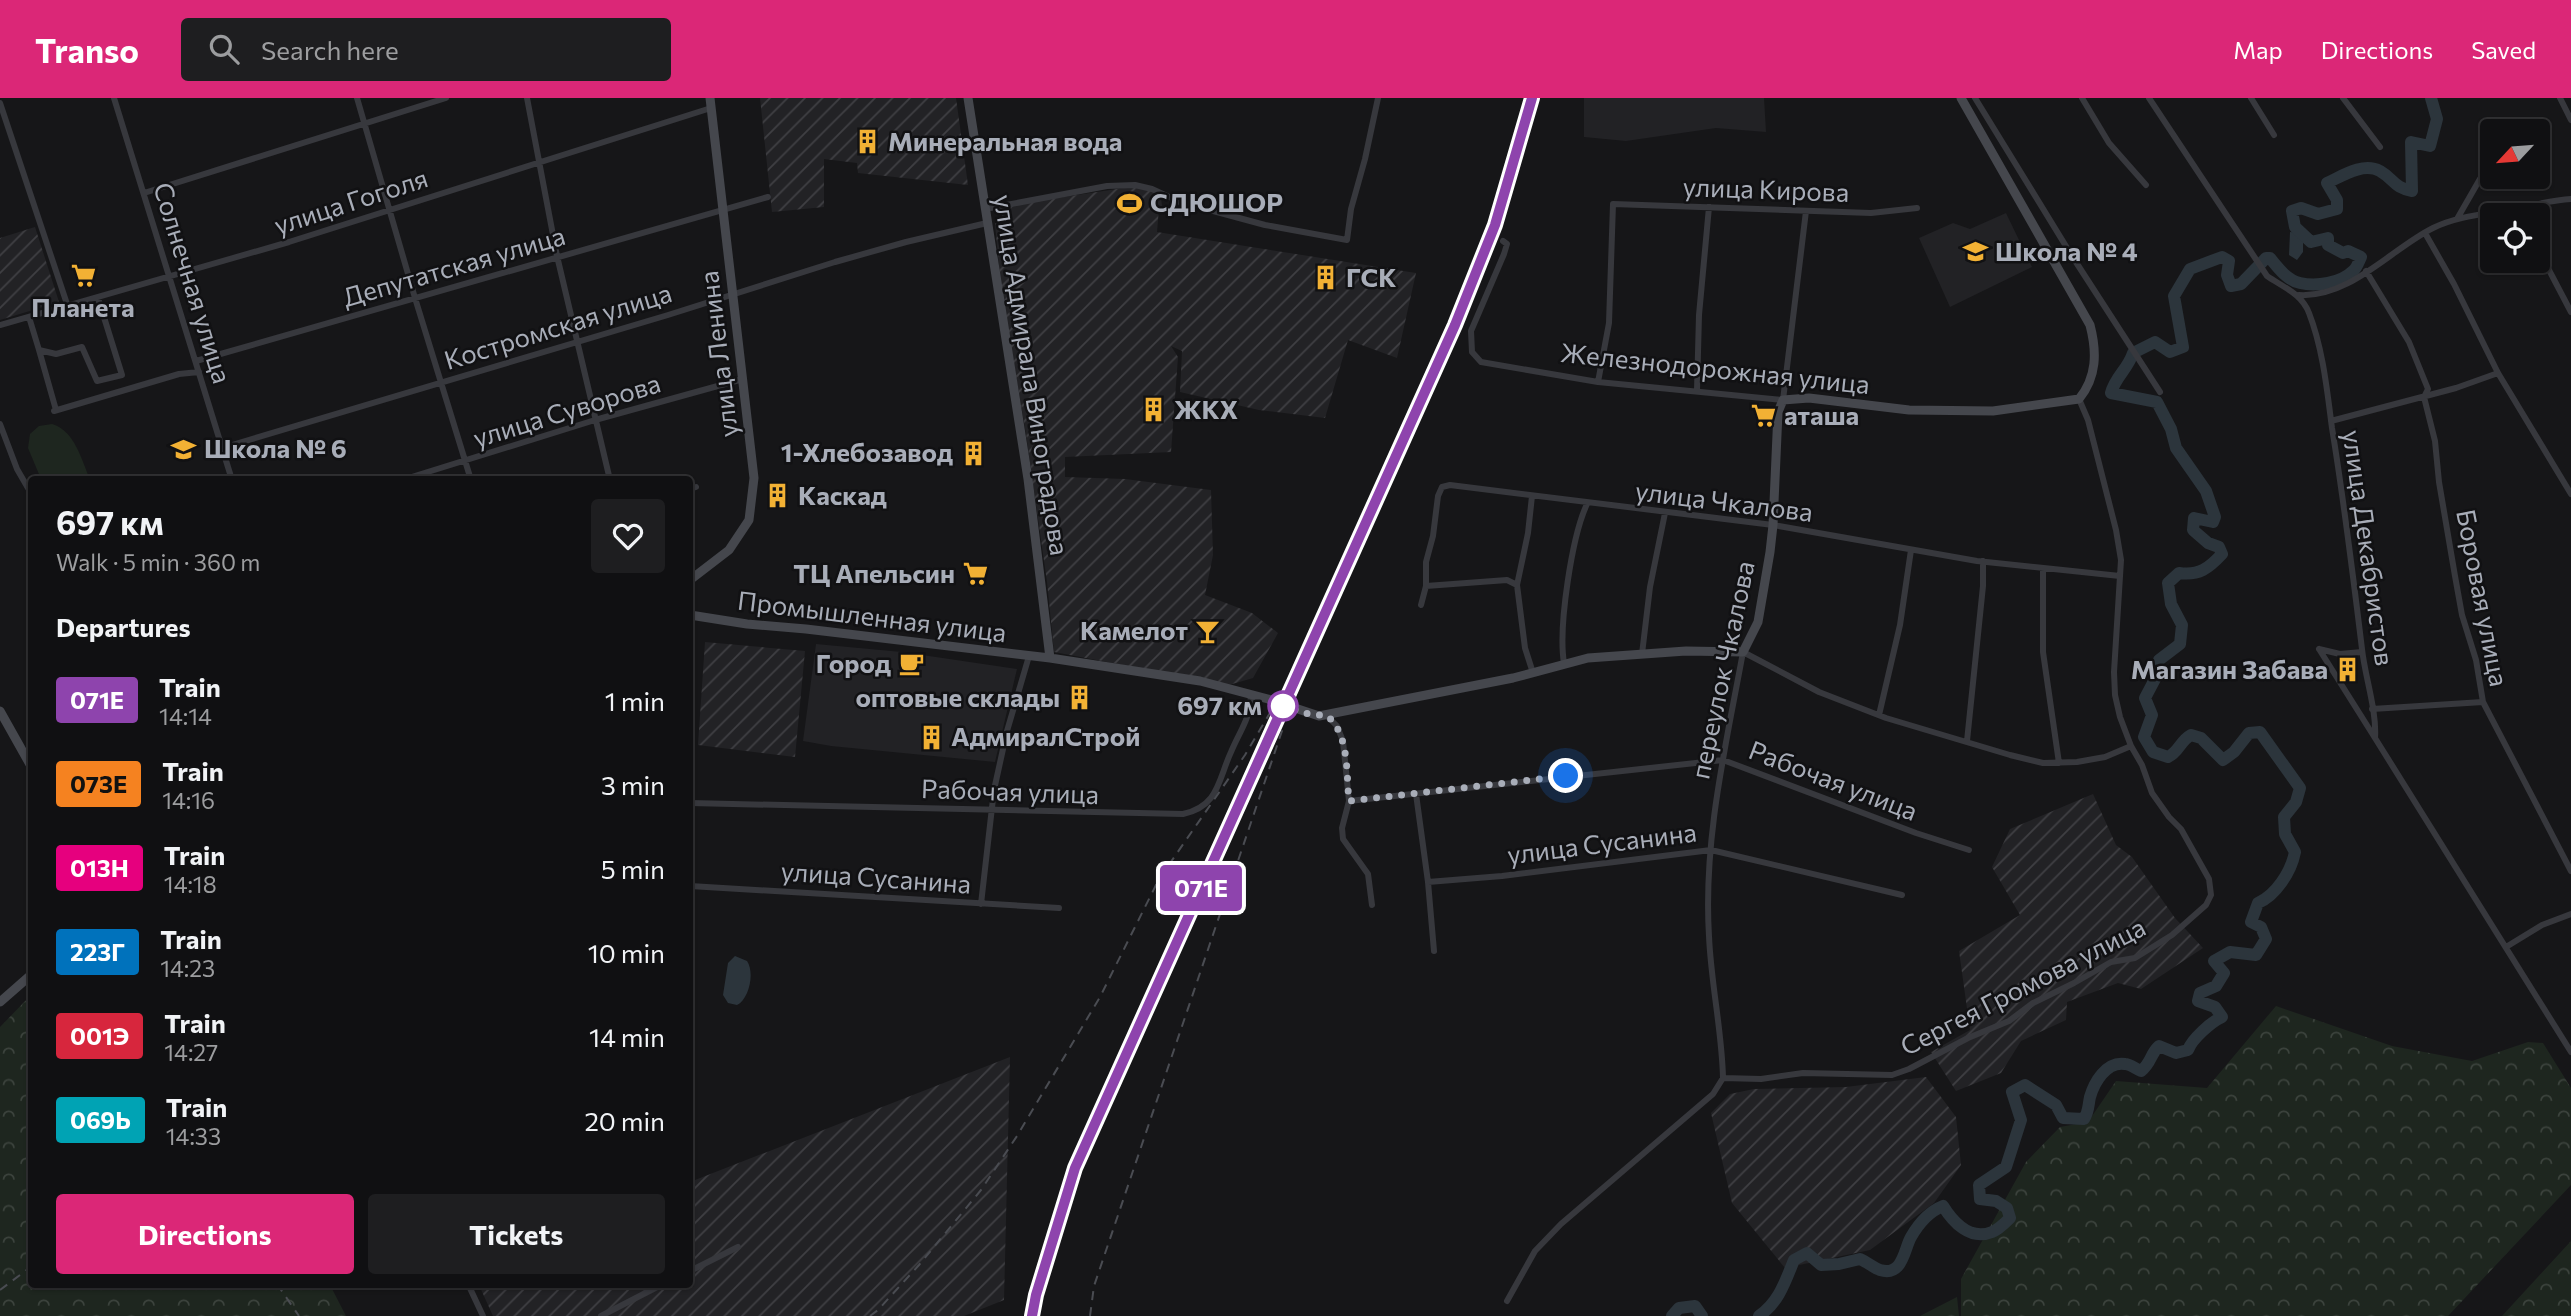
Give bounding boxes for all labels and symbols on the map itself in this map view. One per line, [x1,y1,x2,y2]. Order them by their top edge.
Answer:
north arrow [2480,119,2550,189]
place label: Минеральная вода [888,125,1122,156]
building icon: Минеральная вода [854,128,882,156]
street label: улица Гоголя [270,161,431,240]
street label: улица Кирова [1682,170,1850,207]
street label: Солнечная улица [148,178,239,387]
place label: СДЮШОР [1150,186,1283,217]
sports icon: СДЮШОР [1116,189,1144,217]
street label: улица Адмирала Виноградова [989,192,1076,557]
street label: Депутатская улица [339,219,568,312]
place label: Школа № 4 [1995,235,2138,266]
school or university icon: Школа № 4 [1961,238,1989,266]
place label: ГСК [1346,261,1396,292]
supermarket icon: Планета [69,262,97,290]
building icon: ГСК [1312,264,1340,292]
street label: улица Ленина [692,269,743,439]
street label: Костромская улица [440,276,675,375]
place label: Планета [31,291,135,322]
street label: Железнодорожная улица [1559,336,1871,399]
street label: улица Суворова [469,366,664,453]
place label: ЖКХ [1174,393,1238,424]
building icon: ЖКХ [1140,396,1168,424]
place label: аташа [1784,399,1859,430]
supermarket icon: аташа [1750,402,1778,430]
street label: улица Декабристов [2338,428,2401,668]
place label: Школа № 6 [204,432,347,463]
school or university icon: Школа № 6 [170,435,198,463]
place label: 1-Хлебозавод [781,436,953,467]
building icon: 1-Хлебозавод [959,439,987,467]
street label: улица Чкалова [1634,474,1815,527]
place label: Каскад [798,479,887,510]
building icon: Каскад [764,482,792,510]
street label: Боровая улица [2451,507,2516,689]
place label: ТЦ Апельсин [793,557,955,588]
street label: переулок Чкалова [1683,558,1760,781]
supermarket icon: ТЦ Апельсин [961,560,989,588]
street label: Промышленная улица [736,584,1008,647]
place label: Камелот [1080,614,1188,645]
bar icon: Камелот [1194,617,1222,645]
place label: Город [816,647,891,678]
cafe icon: Город [897,650,925,678]
place label: Магазин Забава [2131,653,2328,684]
building icon: Магазин Забава [2334,656,2362,684]
place label: оптовые склады [855,681,1060,712]
building icon: оптовые склады [1066,684,1094,712]
place label: 697 км [1177,689,1262,720]
marker: 697 км [1268,691,1298,721]
place label: АдмиралСтрой [951,720,1140,751]
building icon: АдмиралСтрой [917,723,945,751]
street label: Рабочая улица [1745,733,1922,826]
your location [1548,758,1583,793]
street label: Рабочая улица [920,772,1100,809]
street label: улица Сусанина [1505,816,1698,870]
street label: улица Сусанина [780,854,972,899]
line badge: 071Е [1152,865,1250,911]
street label: Сергея Громова улица [1895,910,2150,1061]

